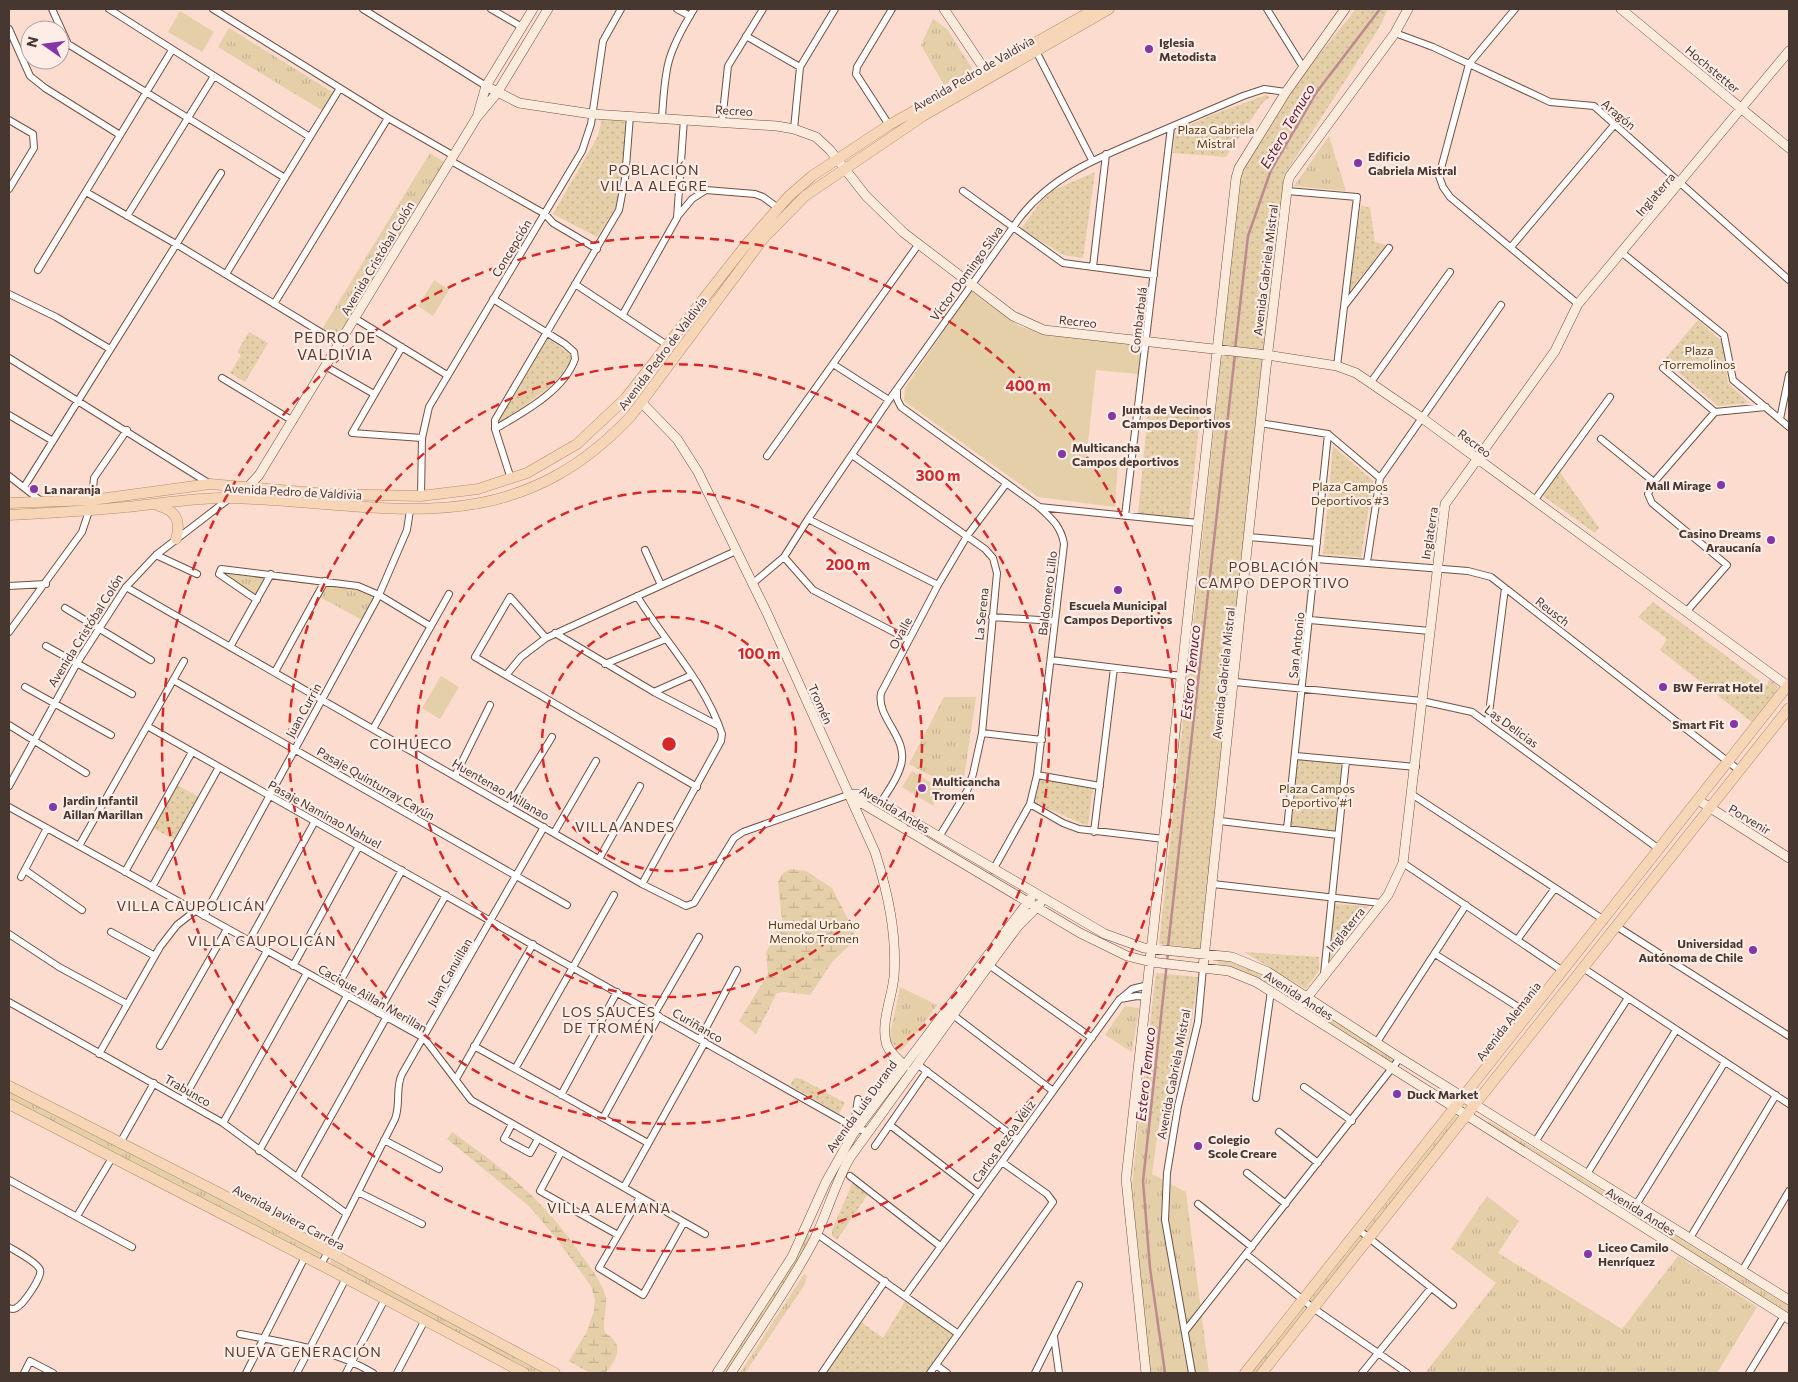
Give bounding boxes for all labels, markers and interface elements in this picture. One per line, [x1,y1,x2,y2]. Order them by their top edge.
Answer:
north arrow [20,20,70,70]
street label: Avenida Pedro de Valdivia [910,32,1036,114]
text: N [22,35,41,49]
place label: Iglesia Metodista [1159,35,1216,63]
street label: Hochstetter [1683,42,1743,96]
marker: Iglesia Metodista [1143,43,1155,55]
water label: Estero Temuco [1256,81,1318,171]
street label: Aragón [1599,96,1639,132]
street label: Recreo [715,102,753,118]
park label: Plaza Gabriela Mistral [1177,122,1255,150]
place label: Edificio Gabriela Mistral [1368,149,1457,177]
marker: Edificio Gabriela Mistral [1352,157,1364,169]
district label: POBLACIÓN VILLA ALEGRE [600,161,708,194]
street label: Inglaterra [1632,169,1678,219]
street label: Avenida Cristóbal Colón [337,199,417,317]
street label: Avenida Gabriela Mistral [1250,203,1280,337]
street label: Concepción [488,217,534,279]
street label: Víctor Domingo Silva [927,223,1005,323]
street label: Combarbalá [1127,286,1149,354]
street label: Avenida Pedro de Valdivia [615,294,709,412]
street label: Recreo [1058,312,1098,330]
district label: PEDRO DE VALDIVIA [294,328,376,363]
park label: Plaza Torremolinos [1663,343,1735,371]
text: 400 m [1005,376,1051,394]
place label: Junta de Vecinos Campos Deportivos [1122,402,1231,430]
marker: Junta de Vecinos Campos Deportivos [1106,410,1118,422]
street label: Recreo [1456,426,1494,460]
place label: Multicancha Campos deportivos [1072,440,1179,468]
marker: Multicancha Campos deportivos [1056,448,1068,460]
text: 300 m [916,466,960,484]
place label: Mall Mirage [1646,478,1711,492]
park label: Plaza Campos Deportivos #3 [1311,479,1389,507]
marker: Mall Mirage [1715,479,1727,491]
street label: Avenida Pedro de Valdivia [224,480,362,502]
place label: La naranja [44,482,101,496]
marker: La naranja [28,483,40,495]
street label: Inglaterra [1418,506,1440,560]
place label: Casino Dreams Araucanía [1679,526,1761,554]
marker: Casino Dreams Araucanía [1765,534,1777,546]
street label: Baldomero Lillo [1035,550,1059,636]
text: 200 m [826,555,870,573]
district label: POBLACIÓN CAMPO DEPORTIVO [1198,558,1350,591]
street label: Avenida Cristóbal Colón [45,571,125,689]
marker: Escuela Municipal Campos Deportivos [1112,584,1124,596]
street label: La Serena [971,587,991,641]
street label: Reusch [1533,593,1573,629]
place label: Escuela Municipal Campos Deportivos [1064,598,1173,626]
street label: Avenida Gabriela Mistral [1209,606,1237,740]
street label: San Antonio [1286,611,1306,679]
street label: Ovalle [886,614,914,652]
water label: Estero Temuco [1177,624,1203,720]
text: 100 m [738,644,780,662]
street label: Juan Currin [282,680,325,740]
place label: BW Ferrat Hotel [1673,680,1763,694]
marker: BW Ferrat Hotel [1657,681,1669,693]
street label: Tromén [806,682,836,726]
street label: Las Delicias [1482,702,1542,750]
place label: Smart Fit [1672,717,1724,731]
marker: Smart Fit [1728,718,1740,730]
district label: COIHUECO [370,735,453,752]
centre of rings [660,735,678,753]
street label: Pasaje Quinturray Cayún [315,744,437,822]
street label: Huentenao Millanao [450,755,552,823]
place label: Multicancha Tromen [932,774,1000,802]
street label: Pasaje Naminao Nahuel [266,777,384,851]
park label: Plaza Campos Deportivo #1 [1279,781,1355,809]
marker: Multicancha Tromen [916,782,928,794]
street label: Avenida Andes [857,783,933,835]
place label: Jardin Infantil Aillan Marillan [63,793,143,821]
marker: Jardin Infantil Aillan Marillan [47,801,59,813]
street label: Porvenir [1727,801,1774,837]
district label: VILLA ANDES [575,818,675,835]
district label: VILLA CAUPOLICÁN [117,897,265,914]
street label: Inglaterra [1323,904,1367,954]
park label: Humedal Urbano Menoko Tromen [768,917,860,945]
district label: VILLA CAUPOLICÁN [188,932,336,949]
street label: Juan Canuillan [424,936,475,1009]
place label: Universidad Autónoma de Chile [1639,936,1743,964]
marker: Universidad Autónoma de Chile [1747,944,1759,956]
street label: Cacique Aillan Merillan [316,961,430,1035]
street label: Avenida Andes [1262,967,1336,1023]
street label: Avenida Alemania [1473,979,1543,1063]
district label: LOS SAUCES DE TROMÉN [562,1003,656,1036]
street label: Curiñanco [670,1005,726,1045]
street label: Avenida Gabriela Mistral [1153,1008,1193,1140]
water label: Estero Temuco [1132,1026,1158,1122]
street label: Avenida Luis Durand [823,1057,899,1155]
street label: Trabunco [162,1071,214,1109]
place label: Duck Market [1407,1087,1478,1101]
marker: Duck Market [1391,1088,1403,1100]
street label: Carlos Pezoa Véliz [968,1097,1038,1185]
place label: Colegio Scole Creare [1208,1132,1277,1160]
marker: Colegio Scole Creare [1192,1140,1204,1152]
street label: Avenida Javiera Carrera [230,1181,348,1253]
street label: Avenida Andes [1604,1184,1678,1238]
district label: VILLA ALEMANA [547,1199,671,1216]
place label: Liceo Camilo Henríquez [1598,1240,1669,1268]
marker: Liceo Camilo Henríquez [1582,1248,1594,1260]
district label: NUEVA GENERACIÓN [224,1343,382,1360]

